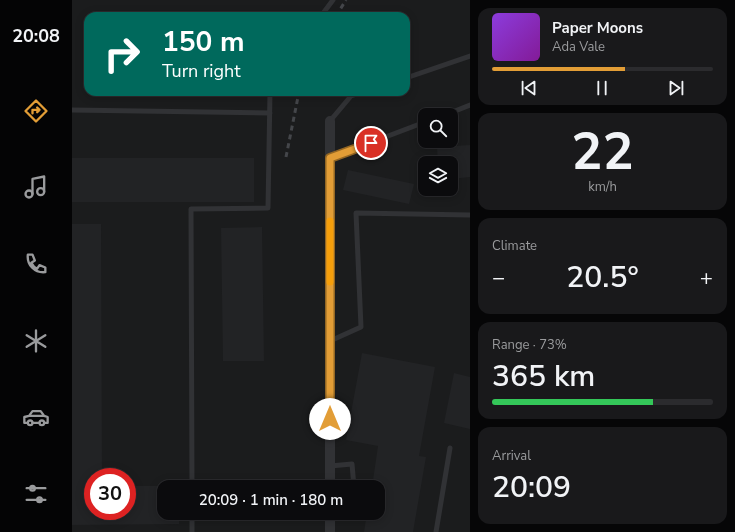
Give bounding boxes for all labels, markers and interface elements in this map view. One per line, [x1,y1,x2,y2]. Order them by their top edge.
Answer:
text: Paper Moons [552,18,643,38]
text: 150 m [162,23,245,61]
text: 20:08 [12,24,60,48]
icon: right [96,28,148,80]
text: Ada Vale [552,38,605,56]
text: Turn right [162,59,241,83]
icon: previous [518,77,540,99]
icon: pause [591,77,613,99]
icon: next [665,77,687,99]
icon: directions [22,97,50,125]
map controls [418,108,458,196]
button: search [418,108,458,148]
text: 22 [571,116,634,187]
pin [354,126,388,160]
icon: arrive [360,132,382,154]
button: layers [418,156,458,196]
icon: music [22,173,50,201]
text: km/h [588,178,617,196]
text: Climate [492,237,537,255]
icon: phone [22,250,50,278]
text: 20.5° [566,257,639,298]
text: − [492,263,505,293]
text: + [700,263,713,293]
icon: climate [22,327,50,355]
text: Range · 73% [492,336,567,354]
text: 365 km [492,356,595,397]
position arrow [309,398,351,440]
icon: car [22,403,50,431]
text: Arrival [492,447,531,465]
text: 20:09 [492,467,571,508]
speed limit sign: 30 [84,468,136,520]
icon: filters [22,480,50,508]
text: 20:09 · 1 min · 180 m [199,490,343,510]

